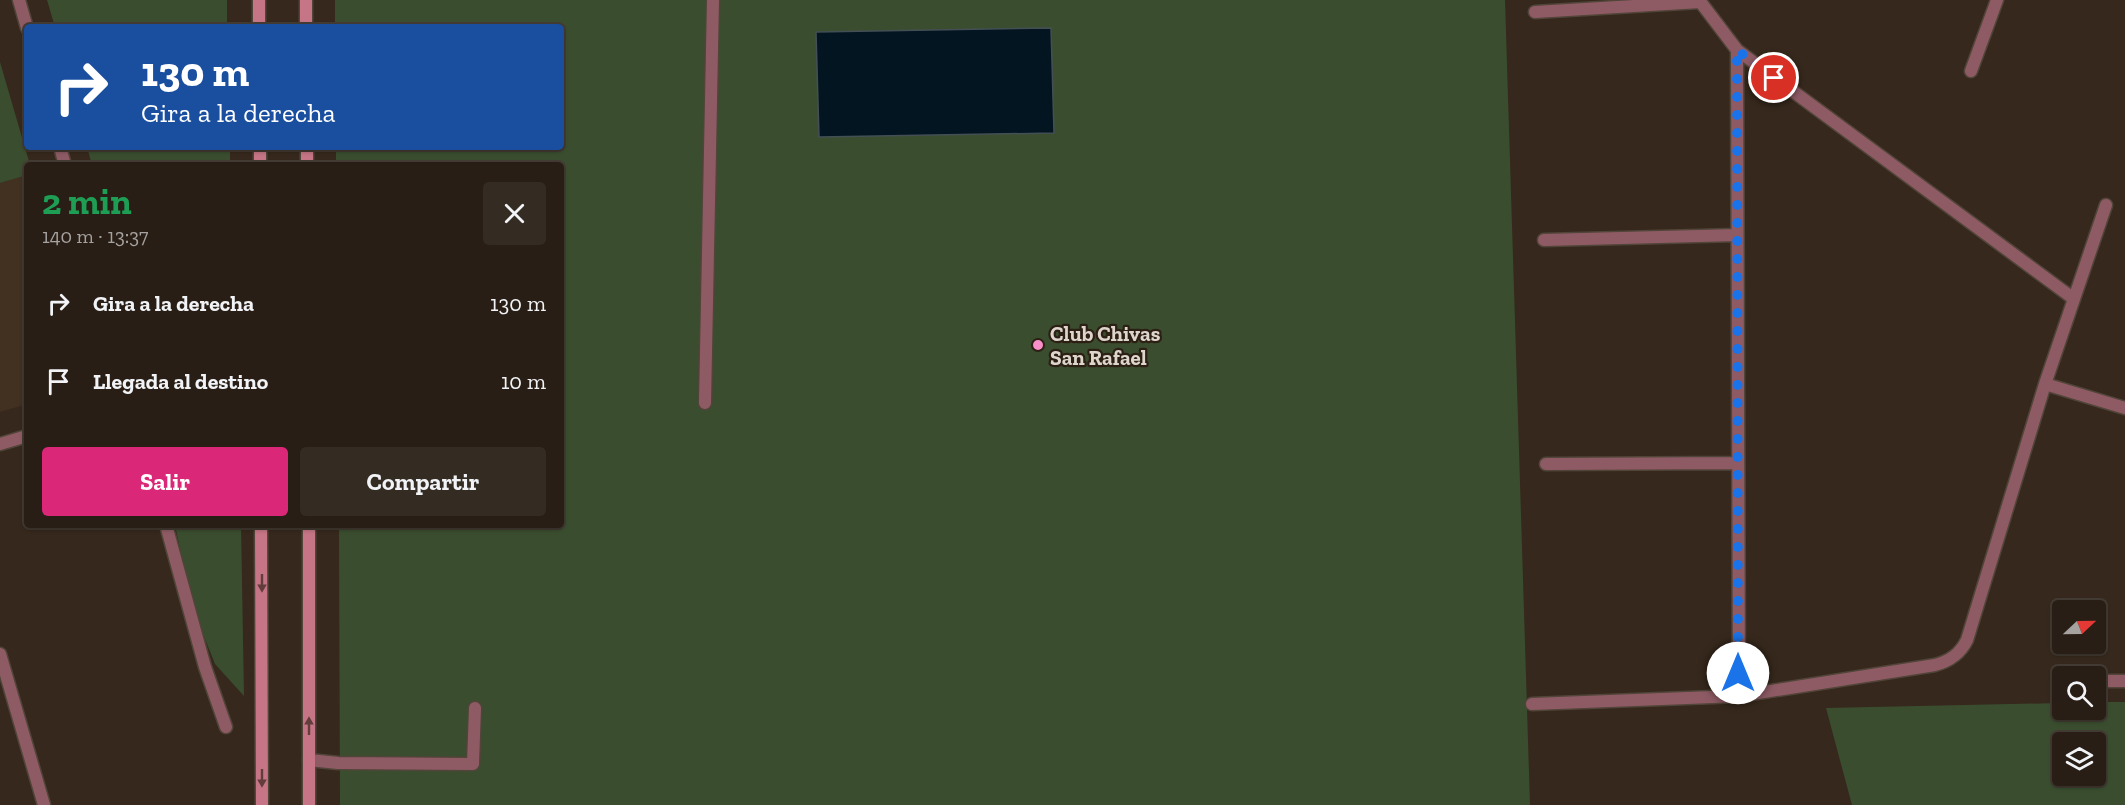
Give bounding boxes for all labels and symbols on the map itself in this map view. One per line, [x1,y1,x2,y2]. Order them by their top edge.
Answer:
pin [1748,52,1799,103]
place label: Club Chivas San Rafael [1050,321,1161,370]
marker: Club Chivas San Rafael [1031,338,1045,352]
one-way arrow [257,574,267,593]
north arrow [2052,600,2106,654]
position arrow [1706,641,1770,705]
one-way arrow [304,716,314,735]
one-way arrow [257,769,267,788]

